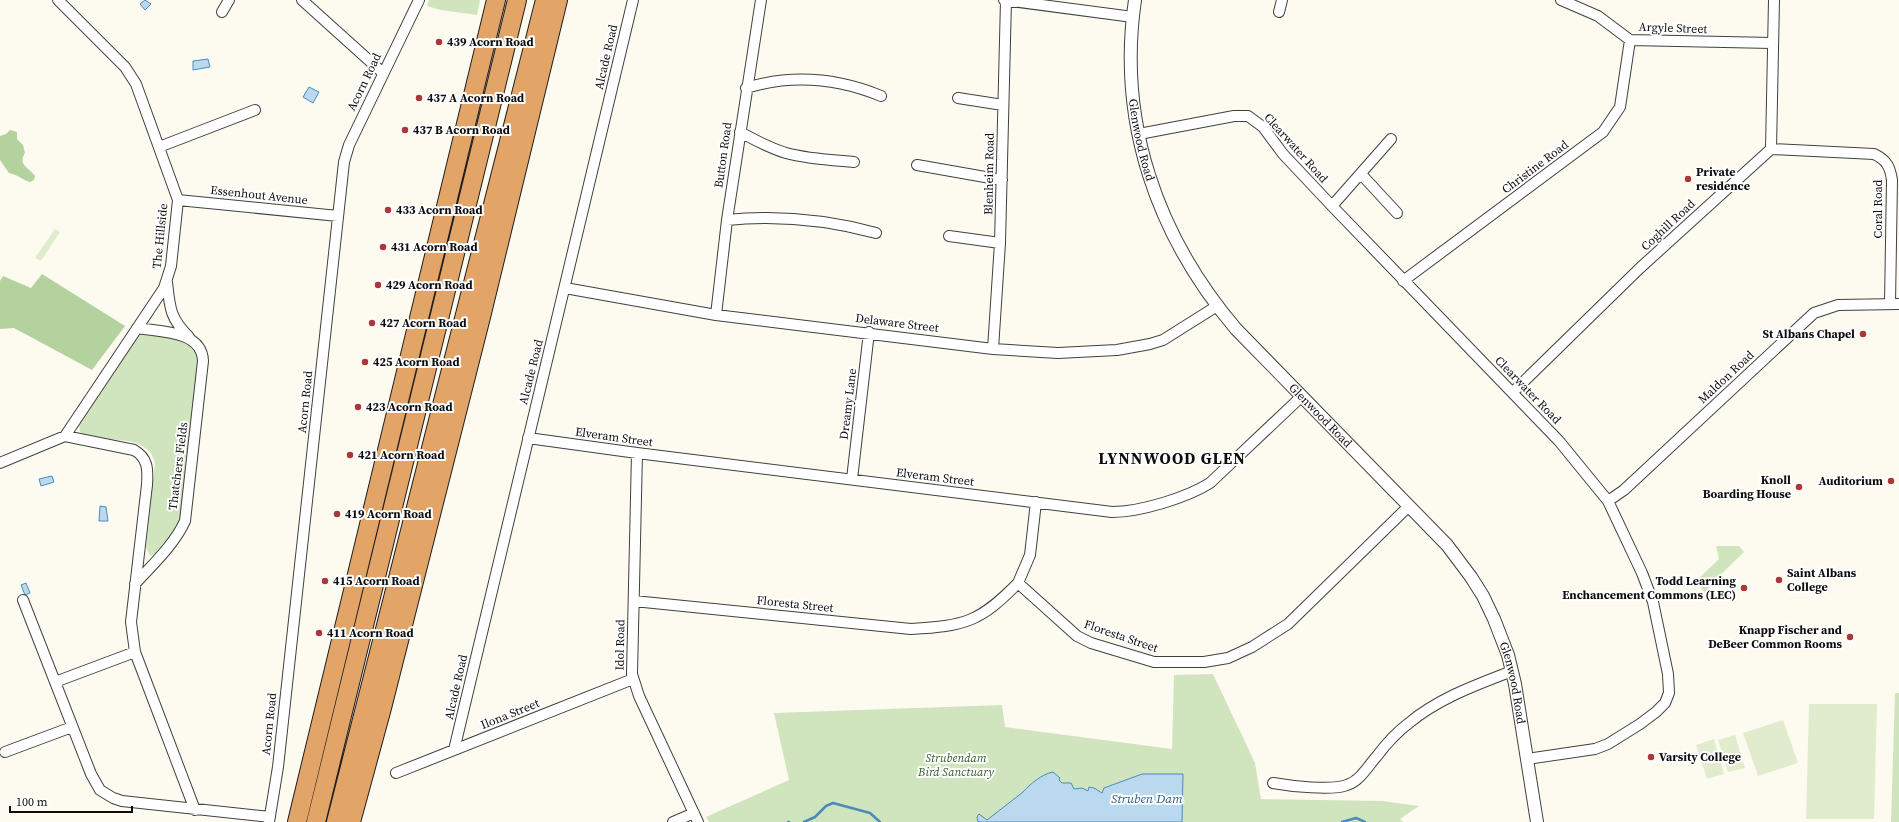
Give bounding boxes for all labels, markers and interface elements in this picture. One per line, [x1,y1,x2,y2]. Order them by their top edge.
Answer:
street label: Argyle Street [1638,19,1708,37]
street label: Alcade Road [591,23,621,91]
place label: 439 Acorn Road [447,34,534,50]
marker: 439 Acorn Road [434,37,444,47]
street label: Acorn Road [343,50,385,114]
place label: 437 A Acorn Road [427,90,524,106]
marker: 437 A Acorn Road [414,93,424,103]
street label: Glenwood Road [1125,98,1158,183]
street label: Clearwater Road [1260,110,1332,186]
street label: Button Road [710,121,736,189]
place label: 437 B Acorn Road [413,122,510,138]
marker: 437 B Acorn Road [400,125,410,135]
street label: Blenheim Road [980,133,998,215]
street label: Christine Road [1498,137,1572,197]
place label: Private residence [1696,164,1750,194]
marker: Private residence [1683,174,1693,184]
street label: Coral Road [1870,179,1886,238]
street label: Essenhout Avenue [210,182,308,208]
street label: Coghill Road [1638,196,1699,254]
place label: 433 Acorn Road [396,202,483,218]
street label: The Hillside [149,203,171,269]
marker: 433 Acorn Road [383,205,393,215]
place label: 431 Acorn Road [391,239,478,255]
marker: 431 Acorn Road [378,242,388,252]
place label: 429 Acorn Road [386,277,473,293]
marker: 429 Acorn Road [373,280,383,290]
street label: Delaware Street [854,310,940,336]
place label: 427 Acorn Road [380,315,467,331]
marker: 427 Acorn Road [367,318,377,328]
place label: St Albans Chapel [1763,326,1855,342]
marker: St Albans Chapel [1858,329,1868,339]
street label: Alcade Road [515,338,547,406]
street label: Maldon Road [1695,347,1758,407]
street label: Clearwater Road [1491,353,1565,428]
place label: 425 Acorn Road [373,354,460,370]
marker: 425 Acorn Road [360,357,370,367]
street label: Dreamy Lane [836,368,860,440]
street label: Acorn Road [294,370,316,434]
street label: Glenwood Road [1285,380,1356,451]
place label: 423 Acorn Road [366,399,453,415]
marker: 423 Acorn Road [353,402,363,412]
street label: Thatchers Fields [165,421,191,511]
street label: Elveram Street [574,424,654,450]
place label: 421 Acorn Road [358,447,445,463]
district label: LYNNWOOD GLEN [1098,447,1246,469]
marker: 421 Acorn Road [345,450,355,460]
street label: Elveram Street [895,464,975,490]
place label: Knoll Boarding House [1703,472,1791,502]
place label: Auditorium [1819,473,1883,489]
marker: Auditorium [1886,476,1896,486]
marker: Knoll Boarding House [1794,482,1804,492]
place label: 419 Acorn Road [345,506,432,522]
marker: 419 Acorn Road [332,509,342,519]
place label: Saint Albans College [1787,565,1857,595]
place label: 415 Acorn Road [333,573,420,589]
place label: Todd Learning Enchancement Commons (LEC) [1562,573,1736,603]
marker: Saint Albans College [1774,575,1784,585]
marker: 415 Acorn Road [320,576,330,586]
marker: Todd Learning Enchancement Commons (LEC) [1739,583,1749,593]
street label: Floresta Street [756,592,834,616]
street label: Floresta Street [1082,616,1160,656]
street label: Idol Road [612,619,628,671]
place label: Knapp Fischer and DeBeer Common Rooms [1708,622,1843,652]
place label: 411 Acorn Road [327,625,414,641]
marker: 411 Acorn Road [314,628,324,638]
marker: Knapp Fischer and DeBeer Common Rooms [1845,632,1855,642]
street label: Glenwood Road [1496,639,1529,725]
street label: Alcade Road [441,653,471,721]
street label: Acorn Road [258,692,280,756]
street label: Ilona Street [478,695,542,733]
place label: Varsity College [1659,749,1741,765]
park label: Strubendam Bird Sanctuary [917,750,994,780]
marker: Varsity College [1646,752,1656,762]
scale bar [10,788,132,814]
water label: Struben Dam [1111,790,1183,807]
text: 100 m [16,794,48,810]

